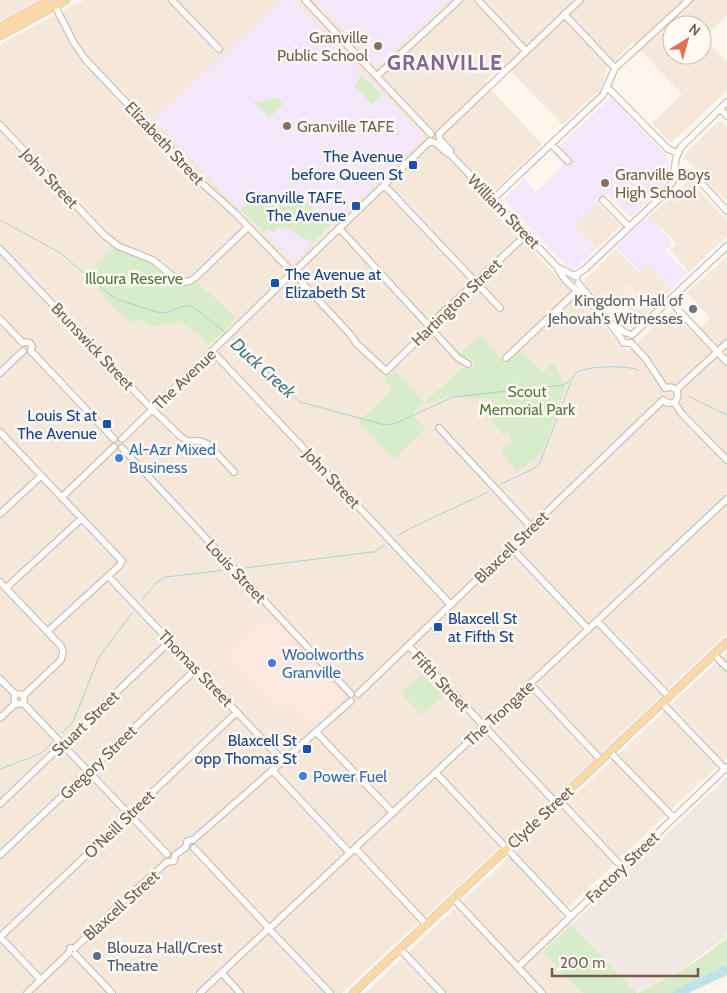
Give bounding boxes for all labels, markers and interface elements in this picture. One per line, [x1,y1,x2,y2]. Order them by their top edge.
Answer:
north arrow [662,15,712,65]
text: N [685,19,704,40]
place label: Granville Public School [277,28,368,65]
marker: Granville Public School [372,40,384,52]
district label: GRANVILLE [387,50,503,75]
street label: Elizabeth Street [121,98,209,189]
place label: Granville TAFE [297,117,394,136]
marker: Granville TAFE [281,120,293,132]
street label: John Street [16,144,83,213]
place label: The Avenue before Queen St [291,147,404,184]
marker: The Avenue before Queen St [407,159,419,171]
place label: Granville Boys High School [615,165,711,202]
street label: William Street [464,170,544,253]
marker: Granville Boys High School [599,177,611,189]
place label: Granville TAFE, The Avenue [245,188,346,225]
marker: Granville TAFE, The Avenue [350,200,362,212]
street label: Hartington Street [408,254,506,350]
place label: The Avenue at Elizabeth St [285,265,382,302]
park label: Illoura Reserve [85,269,183,288]
marker: The Avenue at Elizabeth St [269,277,281,289]
place label: Kingdom Hall of Jehovah's Witnesses [547,291,684,328]
street label: Brunswick Street [47,299,138,394]
marker: Kingdom Hall of Jehovah's Witnesses [687,303,699,315]
water label: Duck Creek [226,333,301,404]
street label: The Avenue [149,345,220,414]
park label: Scout Memorial Park [479,382,576,419]
place label: Louis St at The Avenue [17,406,98,443]
marker: Louis St at The Avenue [101,418,113,430]
place label: Al-Azr Mixed Business [129,440,216,477]
street label: John Street [298,444,365,513]
marker: Al-Azr Mixed Business [113,452,125,464]
street label: Blaxcell Street [470,507,553,587]
street label: Louis Street [201,536,270,607]
place label: Blaxcell St at Fifth St [448,609,518,646]
marker: Blaxcell St at Fifth St [432,621,444,633]
street label: Thomas Street [154,626,237,711]
place label: Woolworths Granville [282,645,364,682]
street label: Fifth Street [408,647,474,716]
marker: Woolworths Granville [266,657,278,669]
street label: The Trongate [461,677,538,750]
street label: Stuart Street [48,686,123,760]
street label: Gregory Street [56,721,141,803]
place label: Blaxcell St opp Thomas St [194,731,298,768]
marker: Blaxcell St opp Thomas St [301,743,313,755]
place label: Power Fuel [313,767,387,786]
marker: Power Fuel [297,770,309,782]
street label: Clyde Street [503,782,578,853]
street label: O'Neill Street [80,786,159,862]
street label: Factory Street [582,827,663,907]
street label: Blaxcell Street [79,866,164,944]
place label: Blouza Hall/Crest Theatre [107,938,223,975]
scale bar [552,946,698,978]
marker: Blouza Hall/Crest Theatre [91,950,103,962]
text: 200 m [560,954,605,972]

